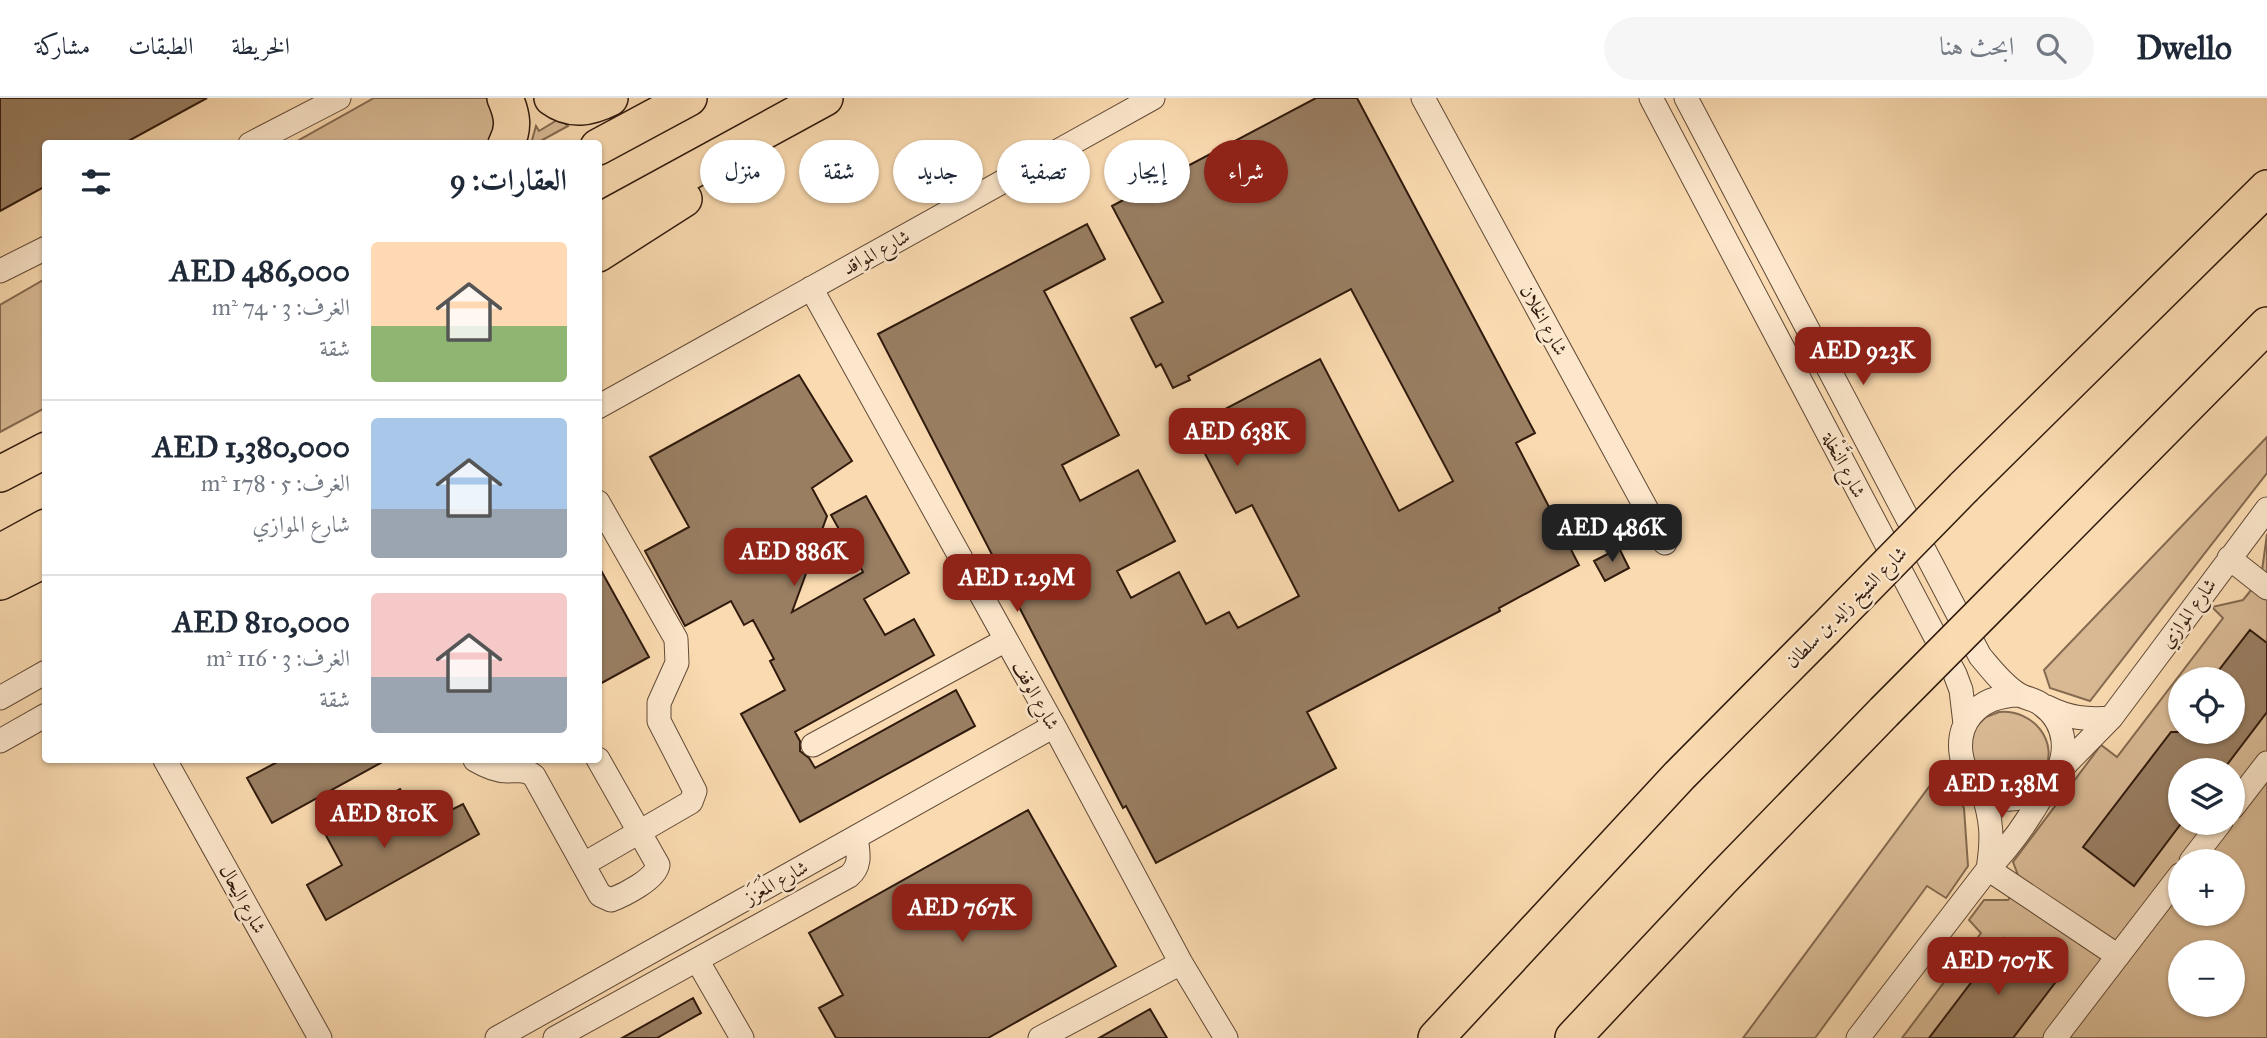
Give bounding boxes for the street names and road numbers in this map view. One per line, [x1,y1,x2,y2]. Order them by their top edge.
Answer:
street label: شارع المواقد [838,224,916,283]
street label: شارع الخلان [1512,281,1573,361]
street label: شارع النَّخْلة [1813,425,1875,503]
street label: شارع الشيخ زايد بن سلطان [1780,541,1916,677]
street label: شارع الموازي [2155,574,2224,655]
street label: شارع الوقف [1004,656,1064,736]
street label: شارع المُعَزَز [737,852,814,913]
street label: شارع اليحال [211,861,271,939]

